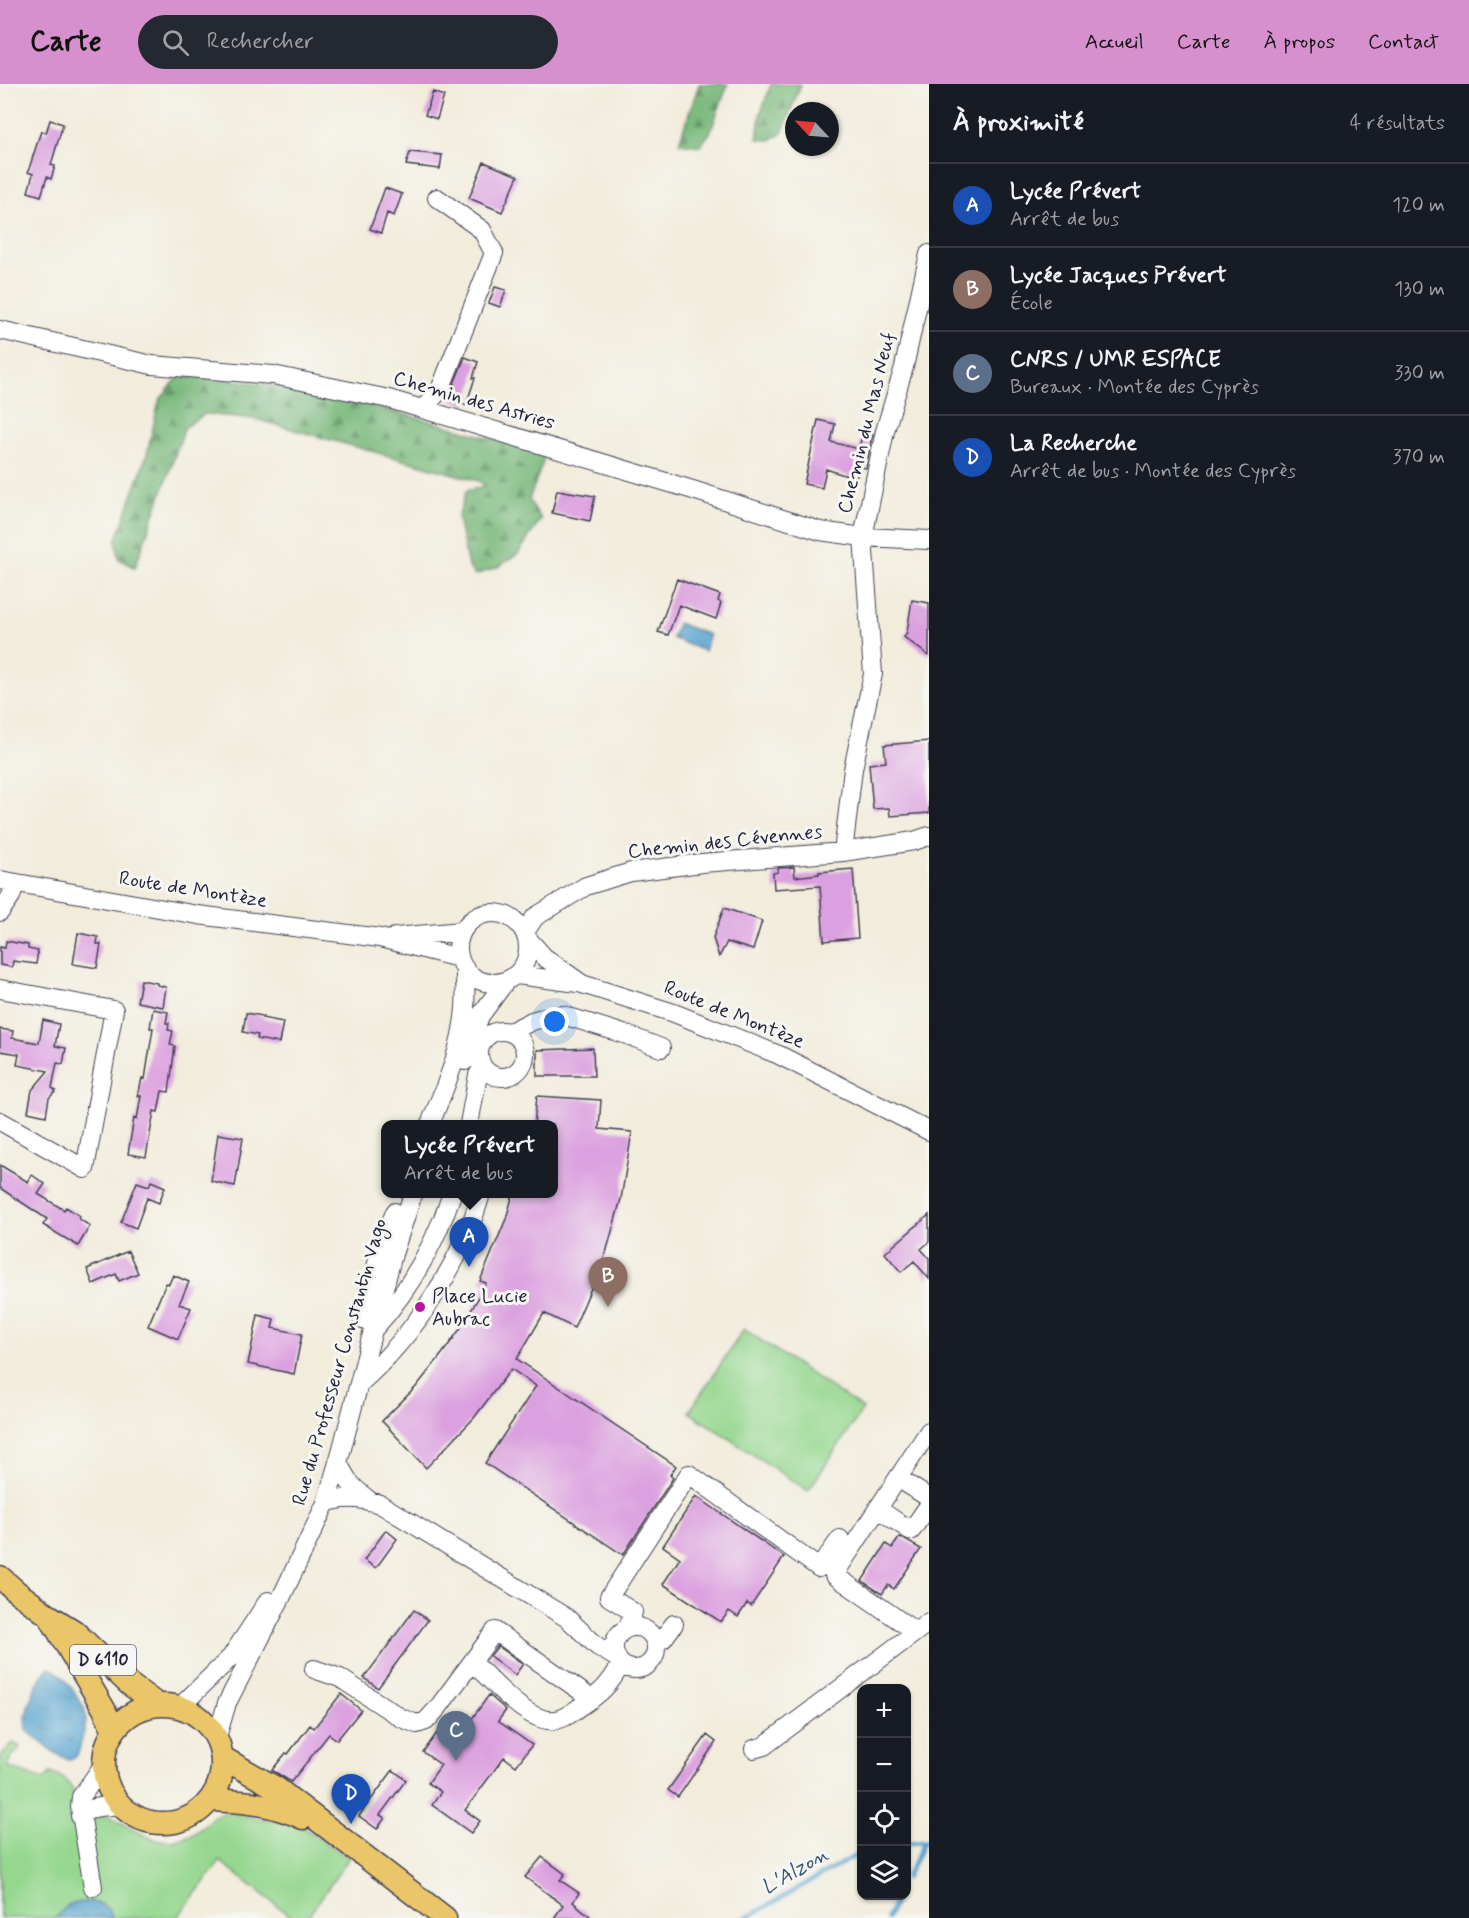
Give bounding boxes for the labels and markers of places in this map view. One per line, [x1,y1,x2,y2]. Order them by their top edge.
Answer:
pin: A [450,1218,488,1267]
pin: B [588,1258,628,1307]
place label: Place Lucie Aubrac [432,1283,527,1333]
marker: Place Lucie Aubrac [413,1300,427,1314]
pin: C [436,1712,476,1761]
pin: D [332,1774,370,1824]

